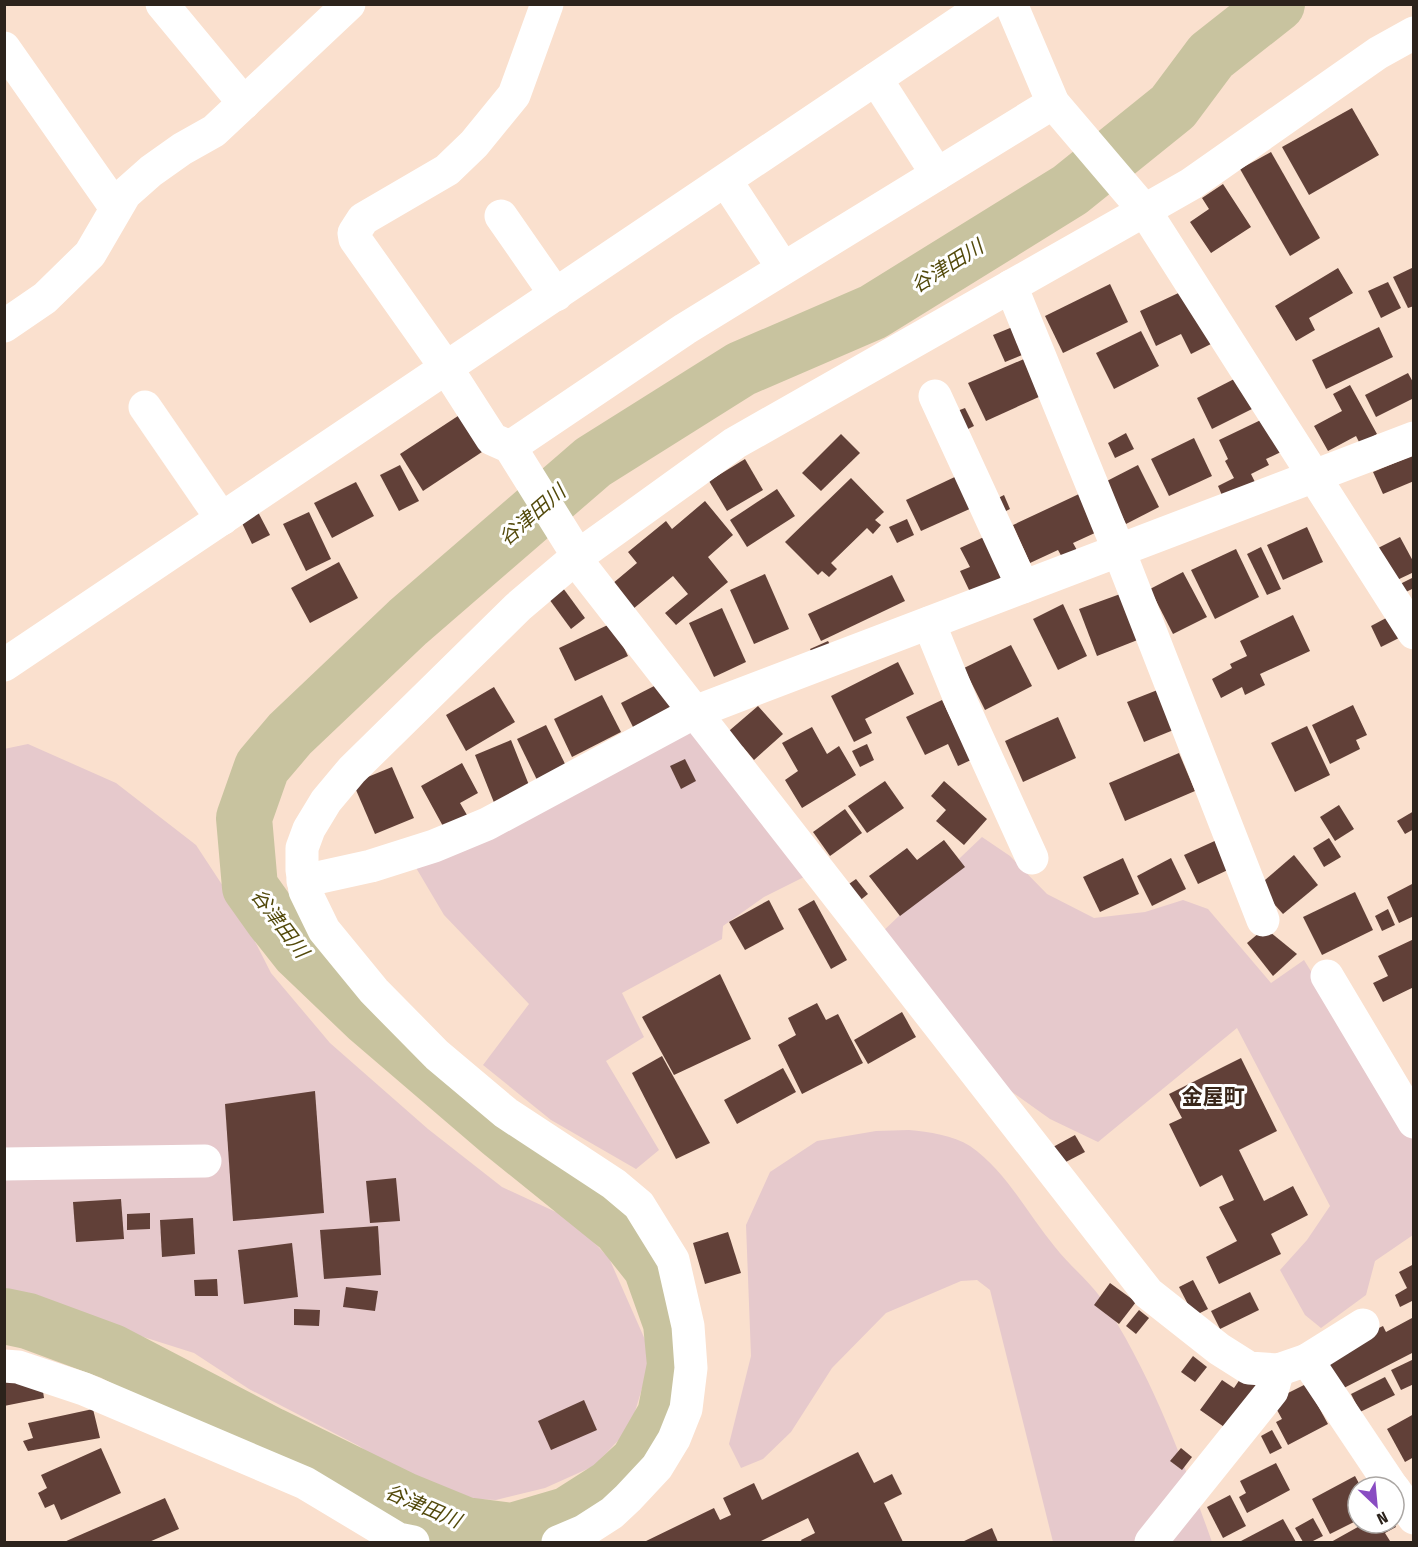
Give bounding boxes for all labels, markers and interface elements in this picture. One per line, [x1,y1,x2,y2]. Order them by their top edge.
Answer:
water label: 谷津田川 [907,234,989,297]
water label: 谷津田川 [494,478,572,550]
water label: 谷津田川 [246,884,315,964]
district label: 金屋町 [1182,1084,1245,1110]
north arrow [1346,1475,1406,1535]
water label: 谷津田川 [381,1479,466,1533]
text: N [1374,1507,1391,1529]

